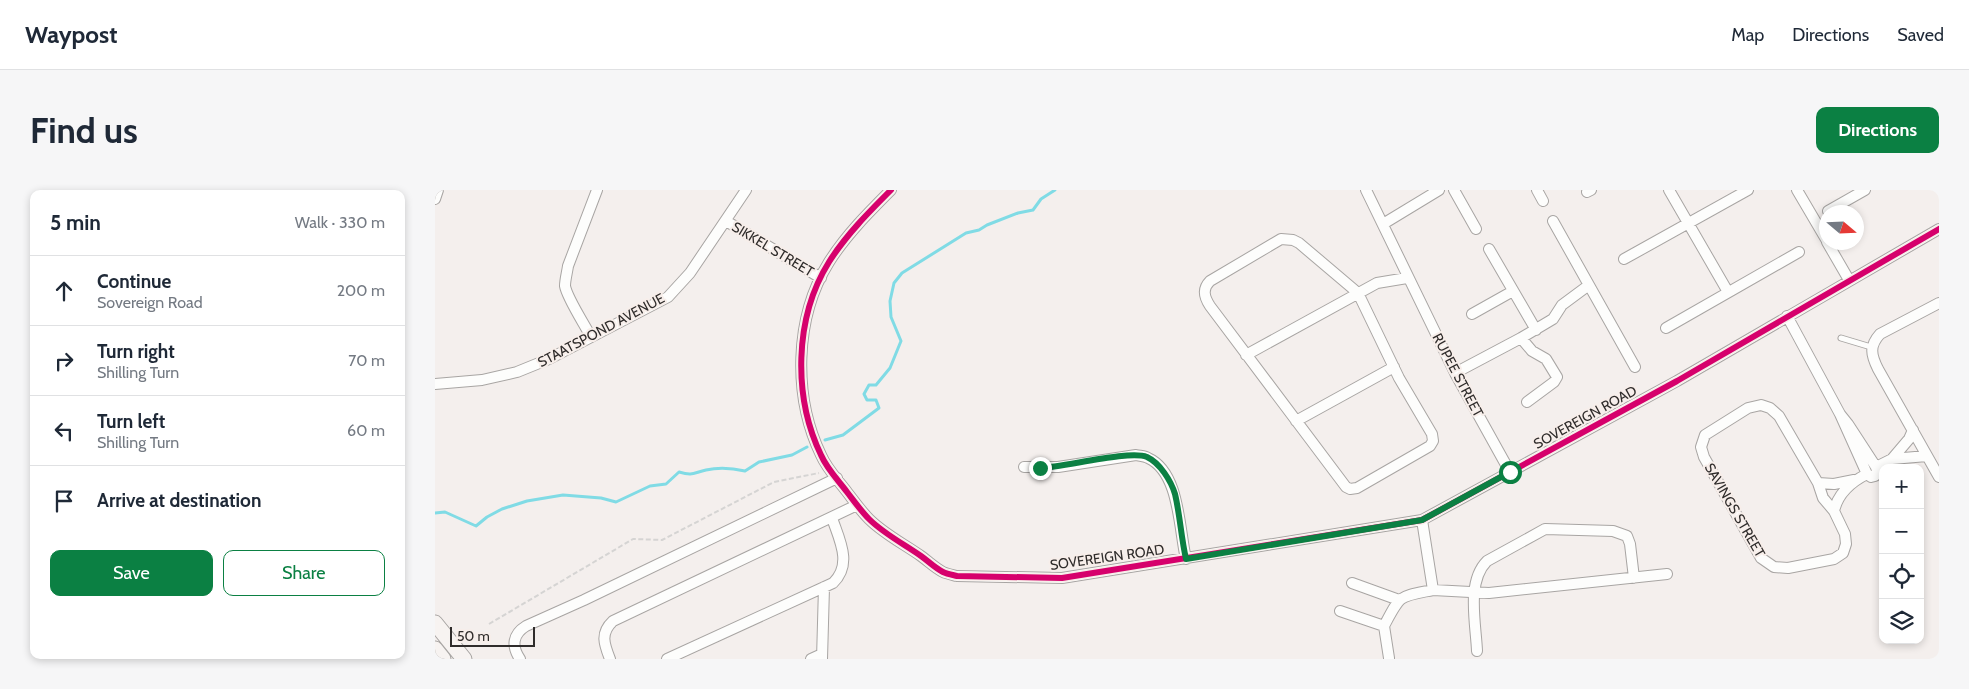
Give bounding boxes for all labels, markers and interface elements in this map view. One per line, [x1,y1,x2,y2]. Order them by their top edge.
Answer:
text: Waypost [25,20,117,49]
text: Map [1731,24,1764,46]
text: Directions [1792,24,1869,46]
text: Saved [1897,24,1944,46]
button: Directions [1816,107,1939,153]
text: Find us [30,109,138,152]
north arrow [1819,205,1864,250]
text: 5 min [50,210,101,235]
text: Walk · 330 m [295,213,385,232]
street label: SIKKEL STREET [729,217,818,281]
text: Continue [97,270,171,293]
icon: ahead [50,277,78,305]
text: 200 m [337,281,385,300]
street label: STAATSPOND AVENUE [535,289,668,371]
text: Sovereign Road [97,293,203,312]
street label: RUPEE STREET [1428,330,1488,420]
text: Turn right [97,340,175,363]
icon: right [50,347,78,375]
text: 70 m [348,351,385,370]
text: Shilling Turn [97,363,179,382]
street label: SOVEREIGN ROAD [1530,381,1640,453]
text: Turn left [97,410,165,433]
icon: left [50,417,78,445]
text: 60 m [347,421,385,440]
text: Shilling Turn [97,433,179,452]
route end [1029,457,1052,480]
street label: SAVINGS STREET [1701,460,1770,561]
route start [1499,461,1522,484]
map controls [1879,464,1924,644]
button: + [1879,464,1924,509]
icon: arrive [50,487,78,515]
text: Arrive at destination [97,489,261,512]
button: − [1879,509,1924,554]
street label: SOVEREIGN ROAD [1049,540,1165,574]
button: Save [50,550,213,596]
button: Share [223,550,385,596]
button: locate [1879,554,1924,599]
button: layers [1879,599,1924,644]
scale bar [450,624,535,647]
text: 50 m [457,627,490,645]

